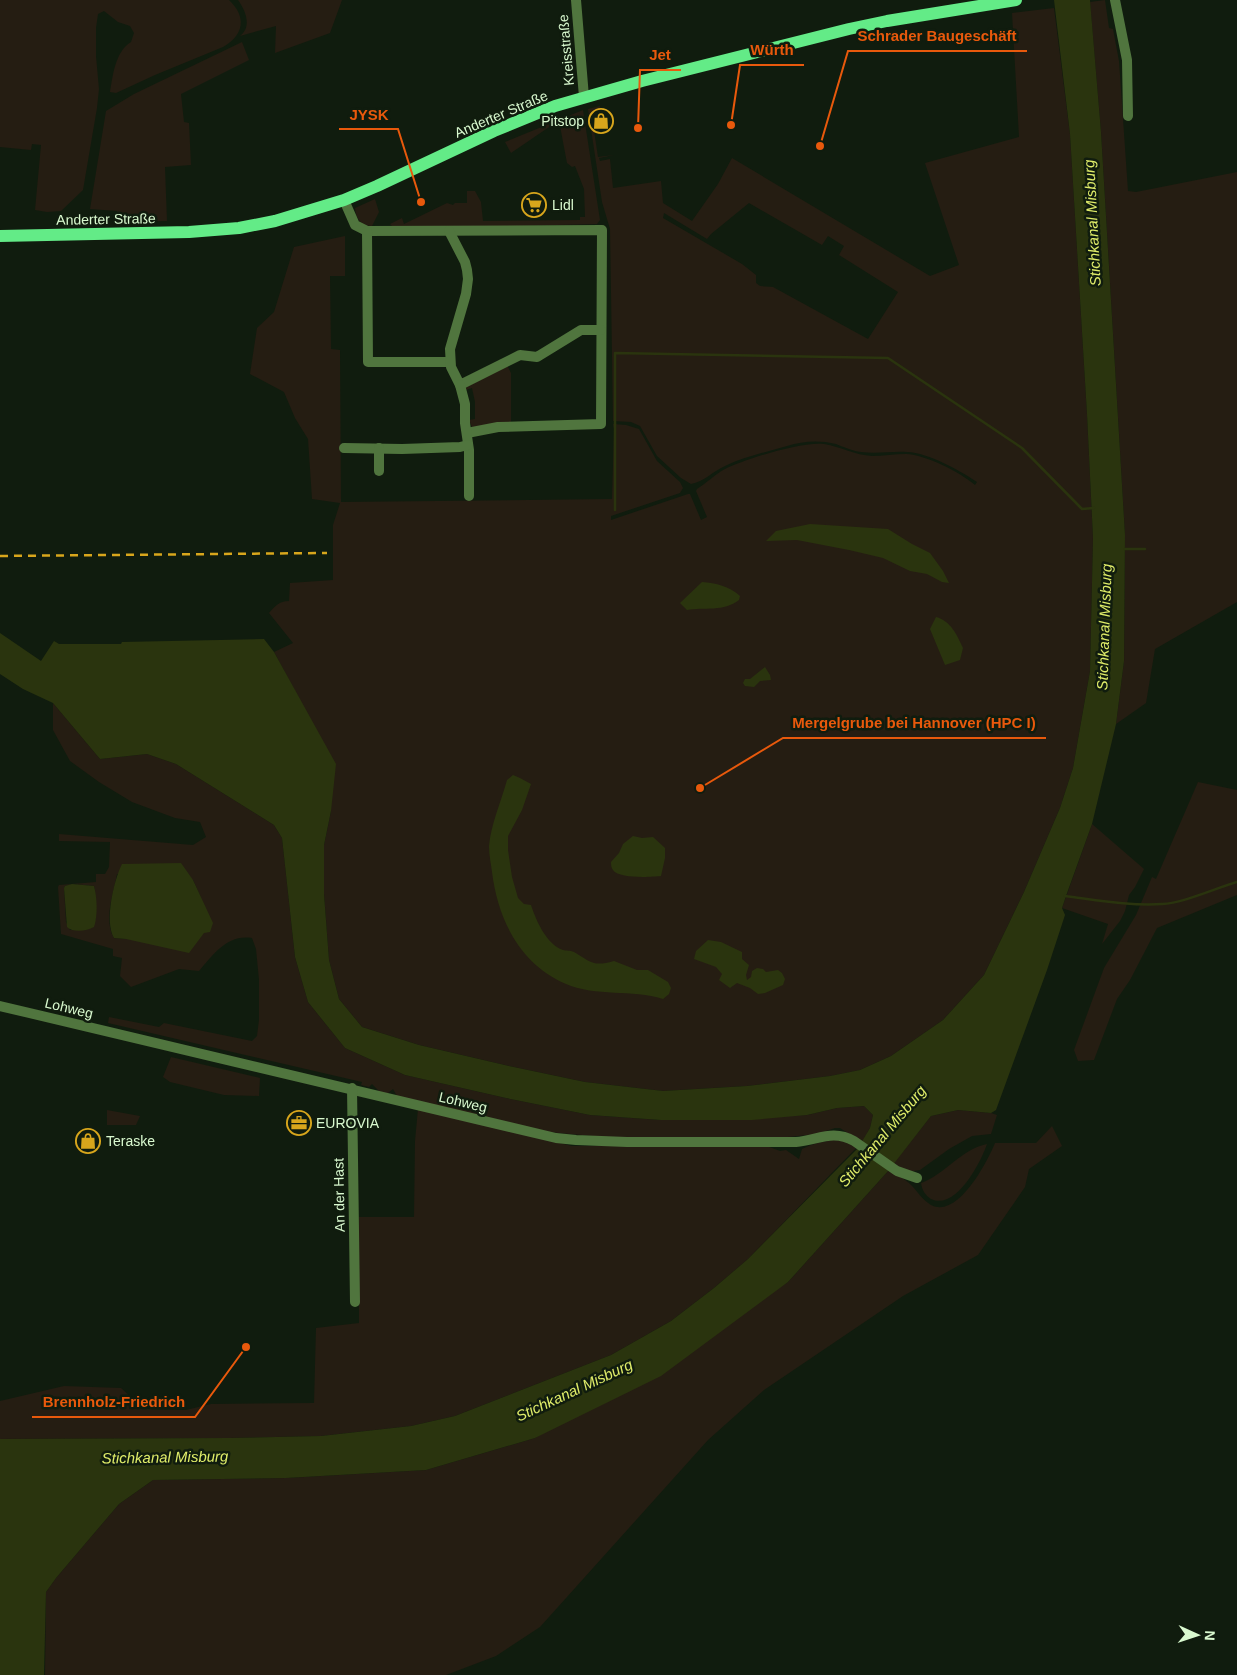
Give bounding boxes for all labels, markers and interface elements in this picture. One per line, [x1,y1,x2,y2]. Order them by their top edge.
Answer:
street label: Kreisstraße [555,13,577,86]
callout: Schrader Baugeschäft [848,21,1027,51]
text: Schrader Baugeschäft [857,27,1017,44]
callout: Würth [740,35,804,65]
callout: Jet [640,40,681,70]
text: Würth [750,41,794,58]
text: Jet [649,46,671,63]
street label: Anderter Straße [452,87,550,141]
callout: JYSK [339,99,398,129]
text: JYSK [349,106,389,123]
shop icon: Pitstop [588,108,614,134]
place label: Pitstop [541,113,584,129]
water label: Stichkanal Misburg [1080,159,1104,287]
supermarket icon: Lidl [521,192,547,218]
place label: Lidl [552,197,574,213]
street label: Anderter Straße [56,210,156,228]
water label: Stichkanal Misburg [1093,563,1115,691]
callout: Mergelgrube bei Hannover (HPC I) [783,708,1046,738]
text: Mergelgrube bei Hannover (HPC I) [792,714,1036,731]
street label: Lohweg [43,995,95,1021]
water label: Stichkanal Misburg [835,1081,930,1190]
street label: Lohweg [437,1089,489,1115]
office icon: EUROVIA [286,1110,312,1136]
place label: EUROVIA [316,1115,380,1131]
shop icon: Teraske [75,1128,101,1154]
place label: Teraske [106,1133,155,1149]
street label: An der Hast [330,1158,348,1232]
water label: Stichkanal Misburg [513,1355,636,1424]
callout: Brennholz-Friedrich [32,1387,195,1417]
text: Brennholz-Friedrich [43,1393,185,1410]
water label: Stichkanal Misburg [101,1447,229,1467]
north arrow [1172,1610,1222,1660]
text: N [1202,1630,1218,1641]

